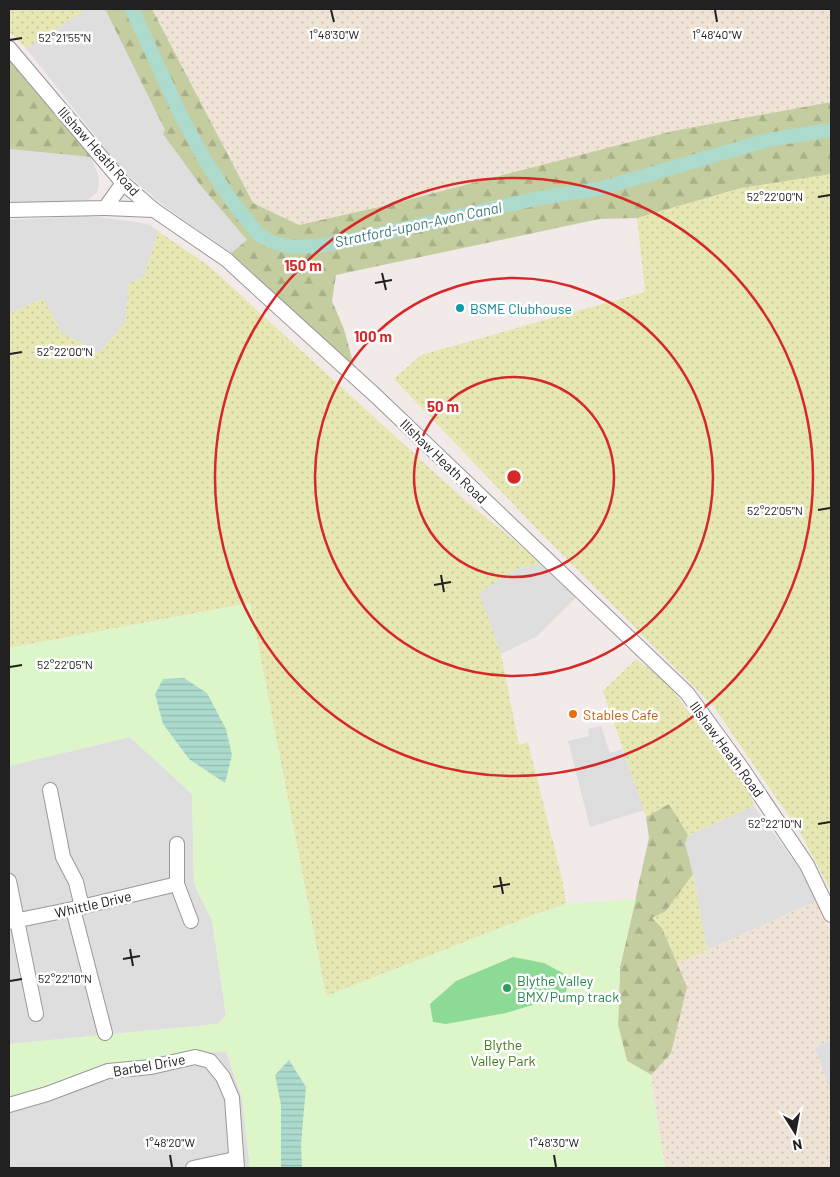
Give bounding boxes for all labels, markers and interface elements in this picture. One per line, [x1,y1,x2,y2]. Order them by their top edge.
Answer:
text: 1°48'30"W [309,27,359,41]
text: 1°48'40"W [692,27,743,41]
text: 52°21'55"N [39,30,91,44]
street label: Illshaw Heath Road [54,103,144,199]
text: 52°22'00"N [747,189,803,203]
water label: Stratford-upon-Avon Canal [333,197,504,250]
text: 150 m [284,256,322,274]
place label: BSME Clubhouse [470,300,572,317]
marker: BSME Clubhouse [454,302,466,314]
text: 100 m [354,327,392,345]
text: 52°22'00"N [37,344,93,358]
text: 50 m [427,397,459,415]
street label: Illshaw Heath Road [397,415,491,507]
centre of rings [505,468,523,486]
text: 52°22'05"N [747,503,803,517]
text: 52°22'05"N [37,657,93,671]
street label: Illshaw Heath Road [687,698,767,800]
place label: Stables Cafe [583,706,658,723]
marker: Stables Cafe [567,708,579,720]
text: 52°22'10"N [748,816,802,830]
street label: Whittle Drive [53,887,133,921]
text: 52°22'10"N [38,971,92,985]
place label: Blythe Valley BMX/Pump track [517,972,619,1005]
marker: Blythe Valley BMX/Pump track [501,982,513,994]
park label: Blythe Valley Park [470,1036,536,1069]
street label: Barbel Drive [111,1050,187,1080]
north arrow [770,1107,820,1157]
text: 1°48'20"W [145,1135,196,1149]
text: 1°48'30"W [529,1135,579,1149]
text: N [791,1136,804,1154]

